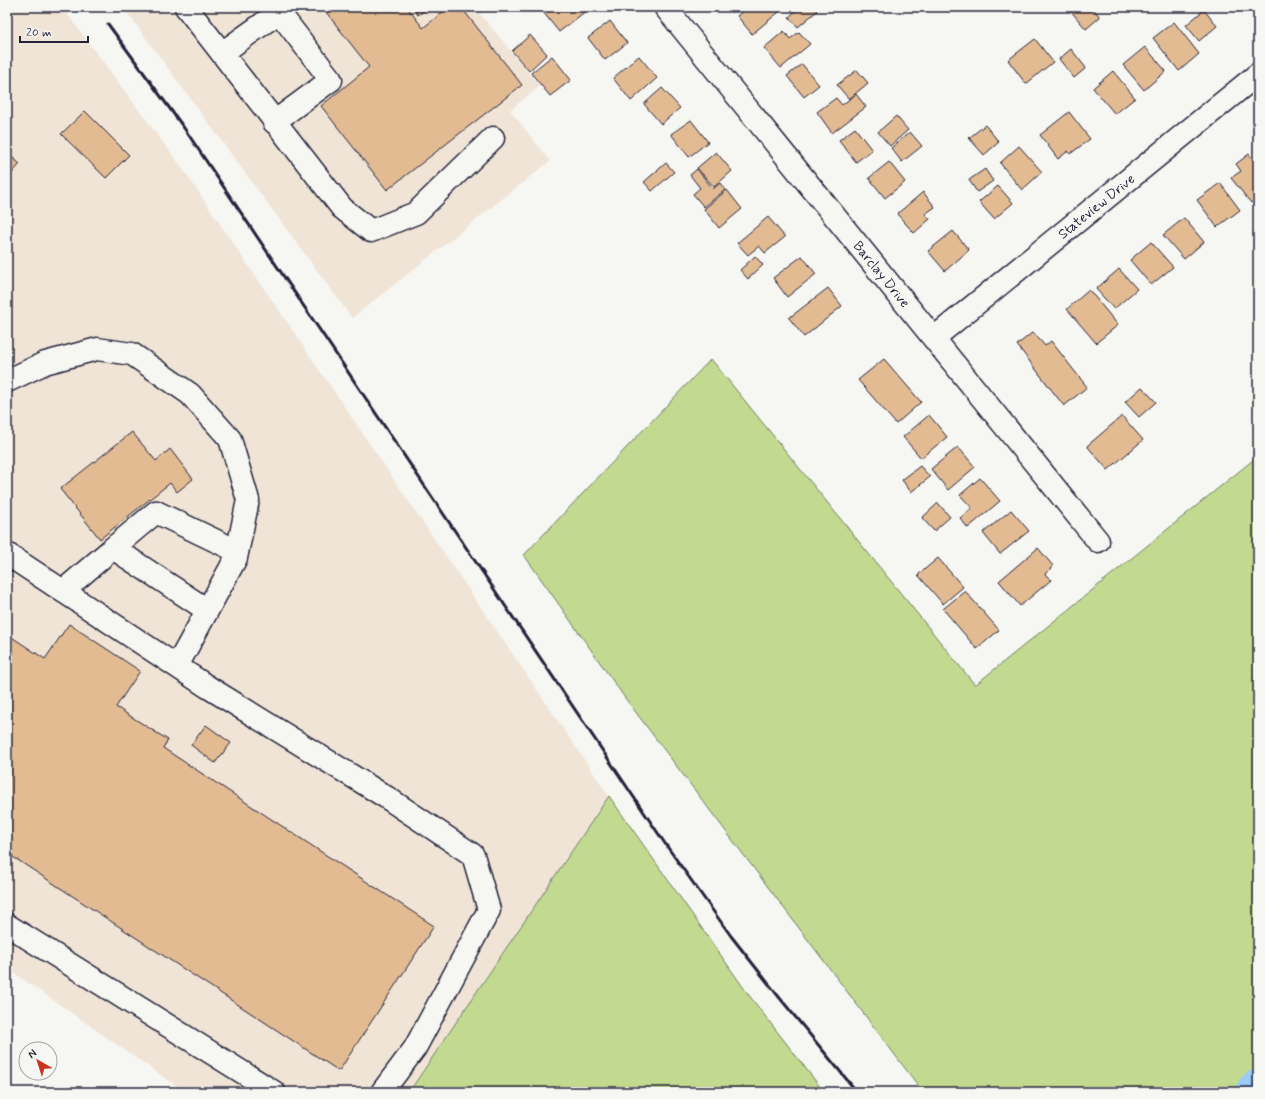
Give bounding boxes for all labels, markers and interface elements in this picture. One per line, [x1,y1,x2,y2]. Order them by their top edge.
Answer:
scale bar [20,18,88,44]
text: 20 m [26,25,52,41]
street label: Stateview Drive [1055,170,1139,243]
street label: Barclay Drive [849,238,914,312]
north arrow [18,1041,58,1081]
text: N [25,1046,40,1062]

